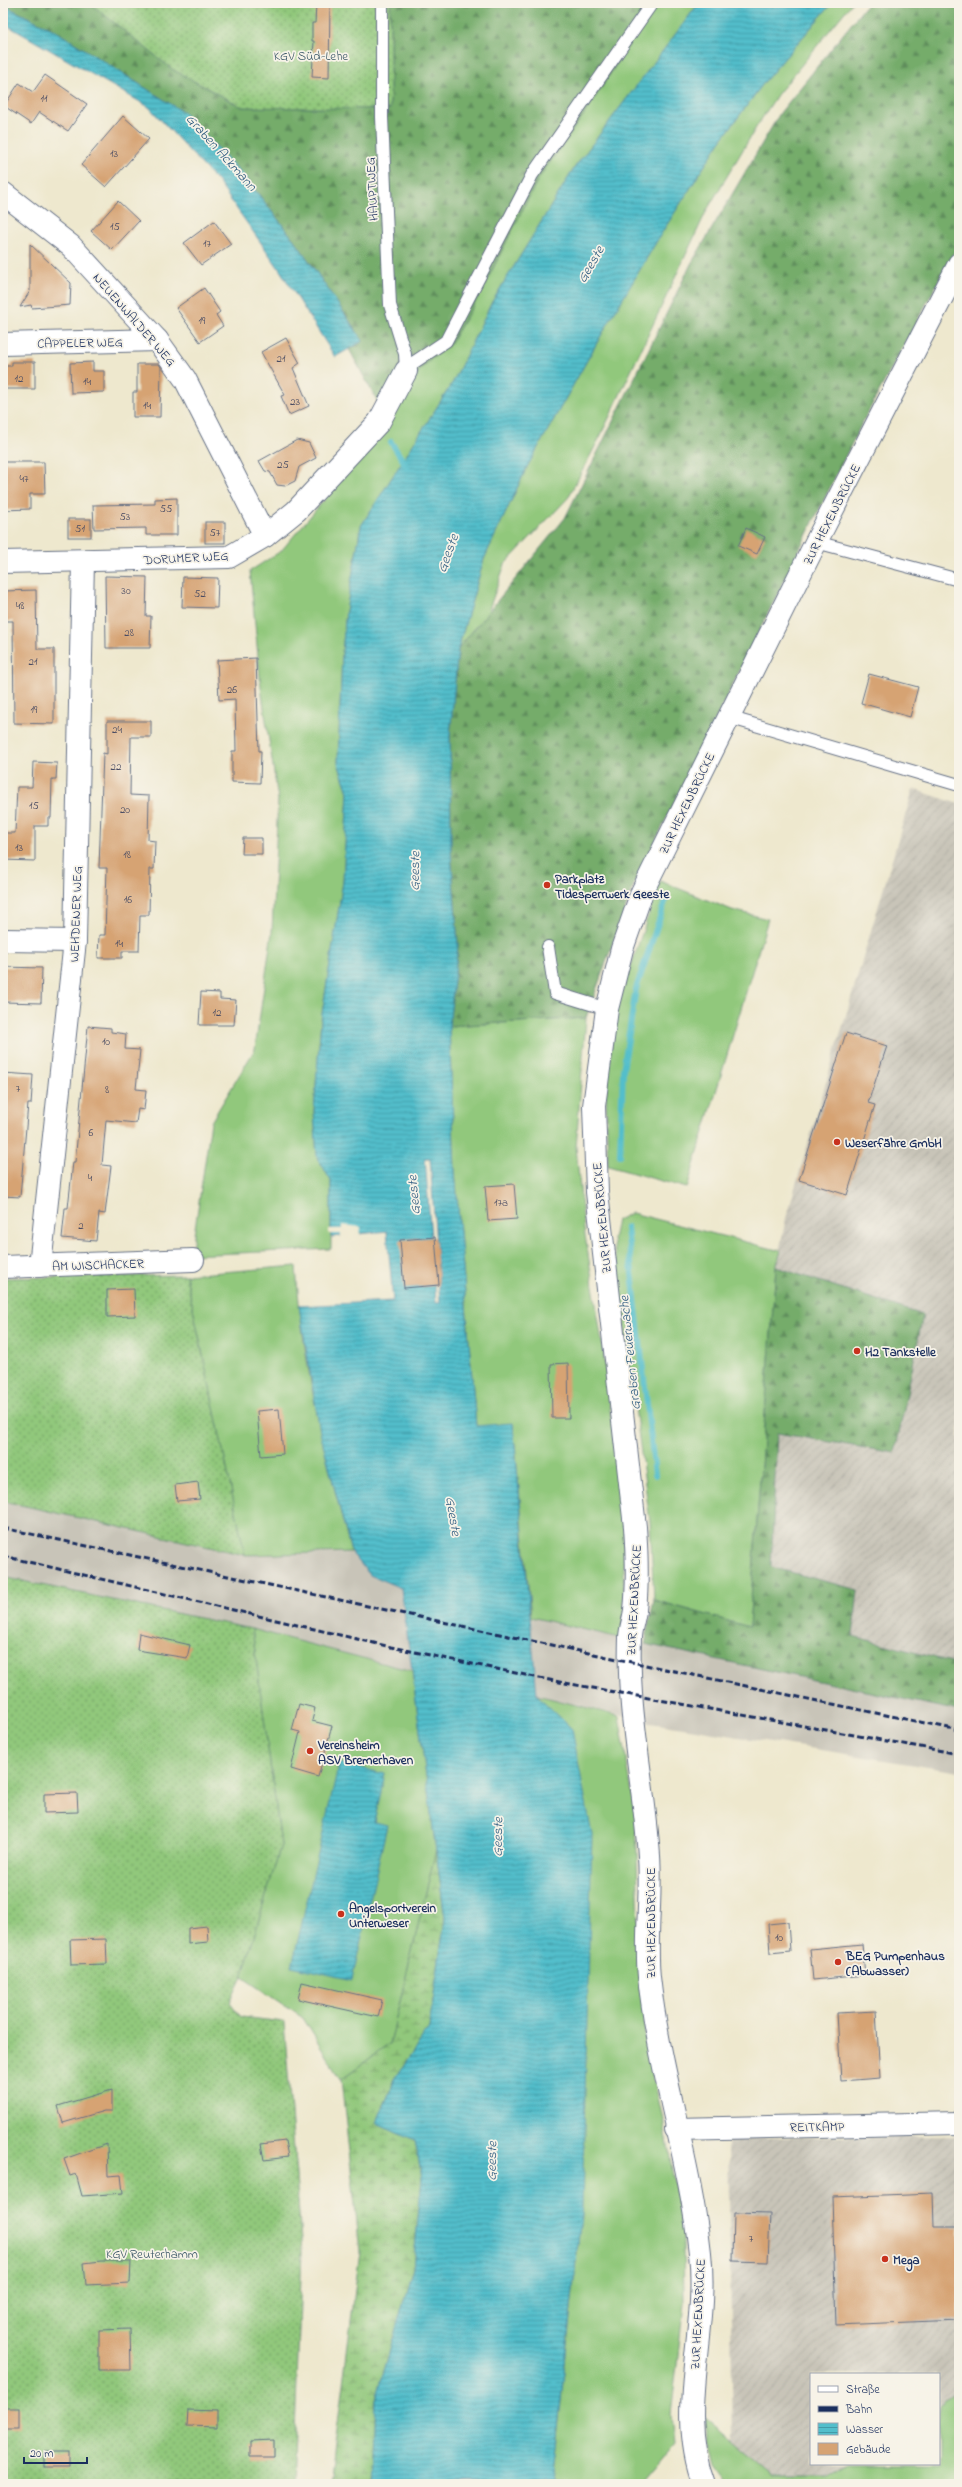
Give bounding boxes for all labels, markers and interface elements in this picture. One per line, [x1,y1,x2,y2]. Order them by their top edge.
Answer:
park label: KGV Süd-Lehe [274,47,348,66]
house number: 11 [41,91,48,107]
water label: Graben Ackmann [180,110,262,197]
house number: 13 [110,146,118,162]
street label: HAUPTWEG [361,156,384,221]
house number: 15 [110,219,120,235]
house number: 17 [203,236,211,252]
water label: Geeste [572,242,611,287]
street label: NEUENWALDER WEG [88,269,180,371]
house number: 19 [199,313,206,329]
street label: CAPPELER WEG [37,333,123,354]
house number: 21 [277,351,286,367]
house number: 12 [15,371,24,387]
house number: 14 [83,374,91,390]
house number: 23 [290,394,300,410]
house number: 14 [143,398,151,414]
house number: 25 [277,457,289,473]
street label: ZUR HEXENBRÜCKE [799,461,866,568]
house number: 47 [19,471,29,487]
house number: 55 [160,501,172,517]
house number: 53 [120,509,131,525]
house number: 51 [75,521,85,537]
house number: 57 [210,525,221,541]
water label: Geeste [432,531,465,576]
street label: DORUMER WEG [142,547,229,570]
house number: 30 [121,583,131,599]
house number: 52 [194,586,206,602]
house number: 48 [16,598,24,614]
house number: 28 [124,625,134,641]
house number: 21 [29,654,38,670]
house number: 26 [227,682,237,698]
house number: 19 [31,702,38,718]
house number: 24 [112,722,122,738]
street label: ZUR HEXENBRÜCKE [654,749,720,858]
house number: 22 [111,759,122,775]
house number: 15 [29,798,39,814]
house number: 20 [120,802,130,818]
house number: 13 [15,840,23,856]
house number: 18 [123,847,131,863]
water label: Geeste [405,850,426,891]
street label: WEHDENER WEG [65,866,88,962]
place label: Parkplatz Tidesperrwerk Geeste [555,870,671,904]
marker: Parkplatz Tidesperrwerk Geeste [542,880,552,890]
house number: 16 [124,892,132,908]
house number: 14 [115,936,123,952]
house number: 12 [213,1005,222,1021]
house number: 10 [102,1034,110,1050]
house number: 7 [16,1081,21,1097]
house number: 8 [105,1082,109,1098]
house number: 6 [89,1125,94,1141]
place label: Weserfähre GmbH [845,1134,942,1153]
marker: Weserfähre GmbH [832,1137,842,1147]
street label: ZUR HEXENBRÜCKE [588,1162,617,1274]
house number: 4 [88,1170,93,1186]
water label: Geeste [402,1174,427,1215]
house number: 17a [494,1195,508,1211]
house number: 2 [78,1218,84,1234]
street label: AM WISCHACKER [52,1254,145,1277]
water label: Graben Feuerwache [614,1294,647,1411]
place label: H2 Tankstelle [865,1343,937,1362]
marker: H2 Tankstelle [852,1346,862,1356]
water label: Geeste [439,1495,466,1538]
street label: ZUR HEXENBRÜCKE [622,1544,647,1656]
place label: Vereinsheim ASV Bremerhaven [317,1736,414,1770]
marker: Vereinsheim ASV Bremerhaven [305,1746,315,1756]
water label: Geeste [488,1816,509,1857]
street label: ZUR HEXENBRÜCKE [642,1867,661,1979]
place label: Angelsportverein Unterweser [349,1899,437,1933]
marker: Angelsportverein Unterweser [336,1909,346,1919]
house number: 10 [775,1930,783,1946]
place label: BEG Pumpenhaus (Abwasser) [845,1947,945,1981]
marker: BEG Pumpenhaus (Abwasser) [833,1957,843,1967]
street label: REITKAMP [790,2118,845,2137]
water label: Geeste [482,2140,503,2181]
house number: 7 [749,2231,754,2247]
park label: KGV Reuterhamm [106,2245,198,2264]
place label: Mega [893,2251,920,2272]
marker: Mega [880,2254,890,2264]
street label: ZUR HEXENBRÜCKE [686,2258,711,2370]
legend [810,2373,940,2465]
text: Straße [846,2381,880,2399]
text: Bahn [845,2401,872,2419]
text: Wasser [846,2421,883,2439]
scale bar [24,2439,87,2465]
text: Gebäude [846,2441,891,2459]
text: 20 m [30,2445,53,2463]

